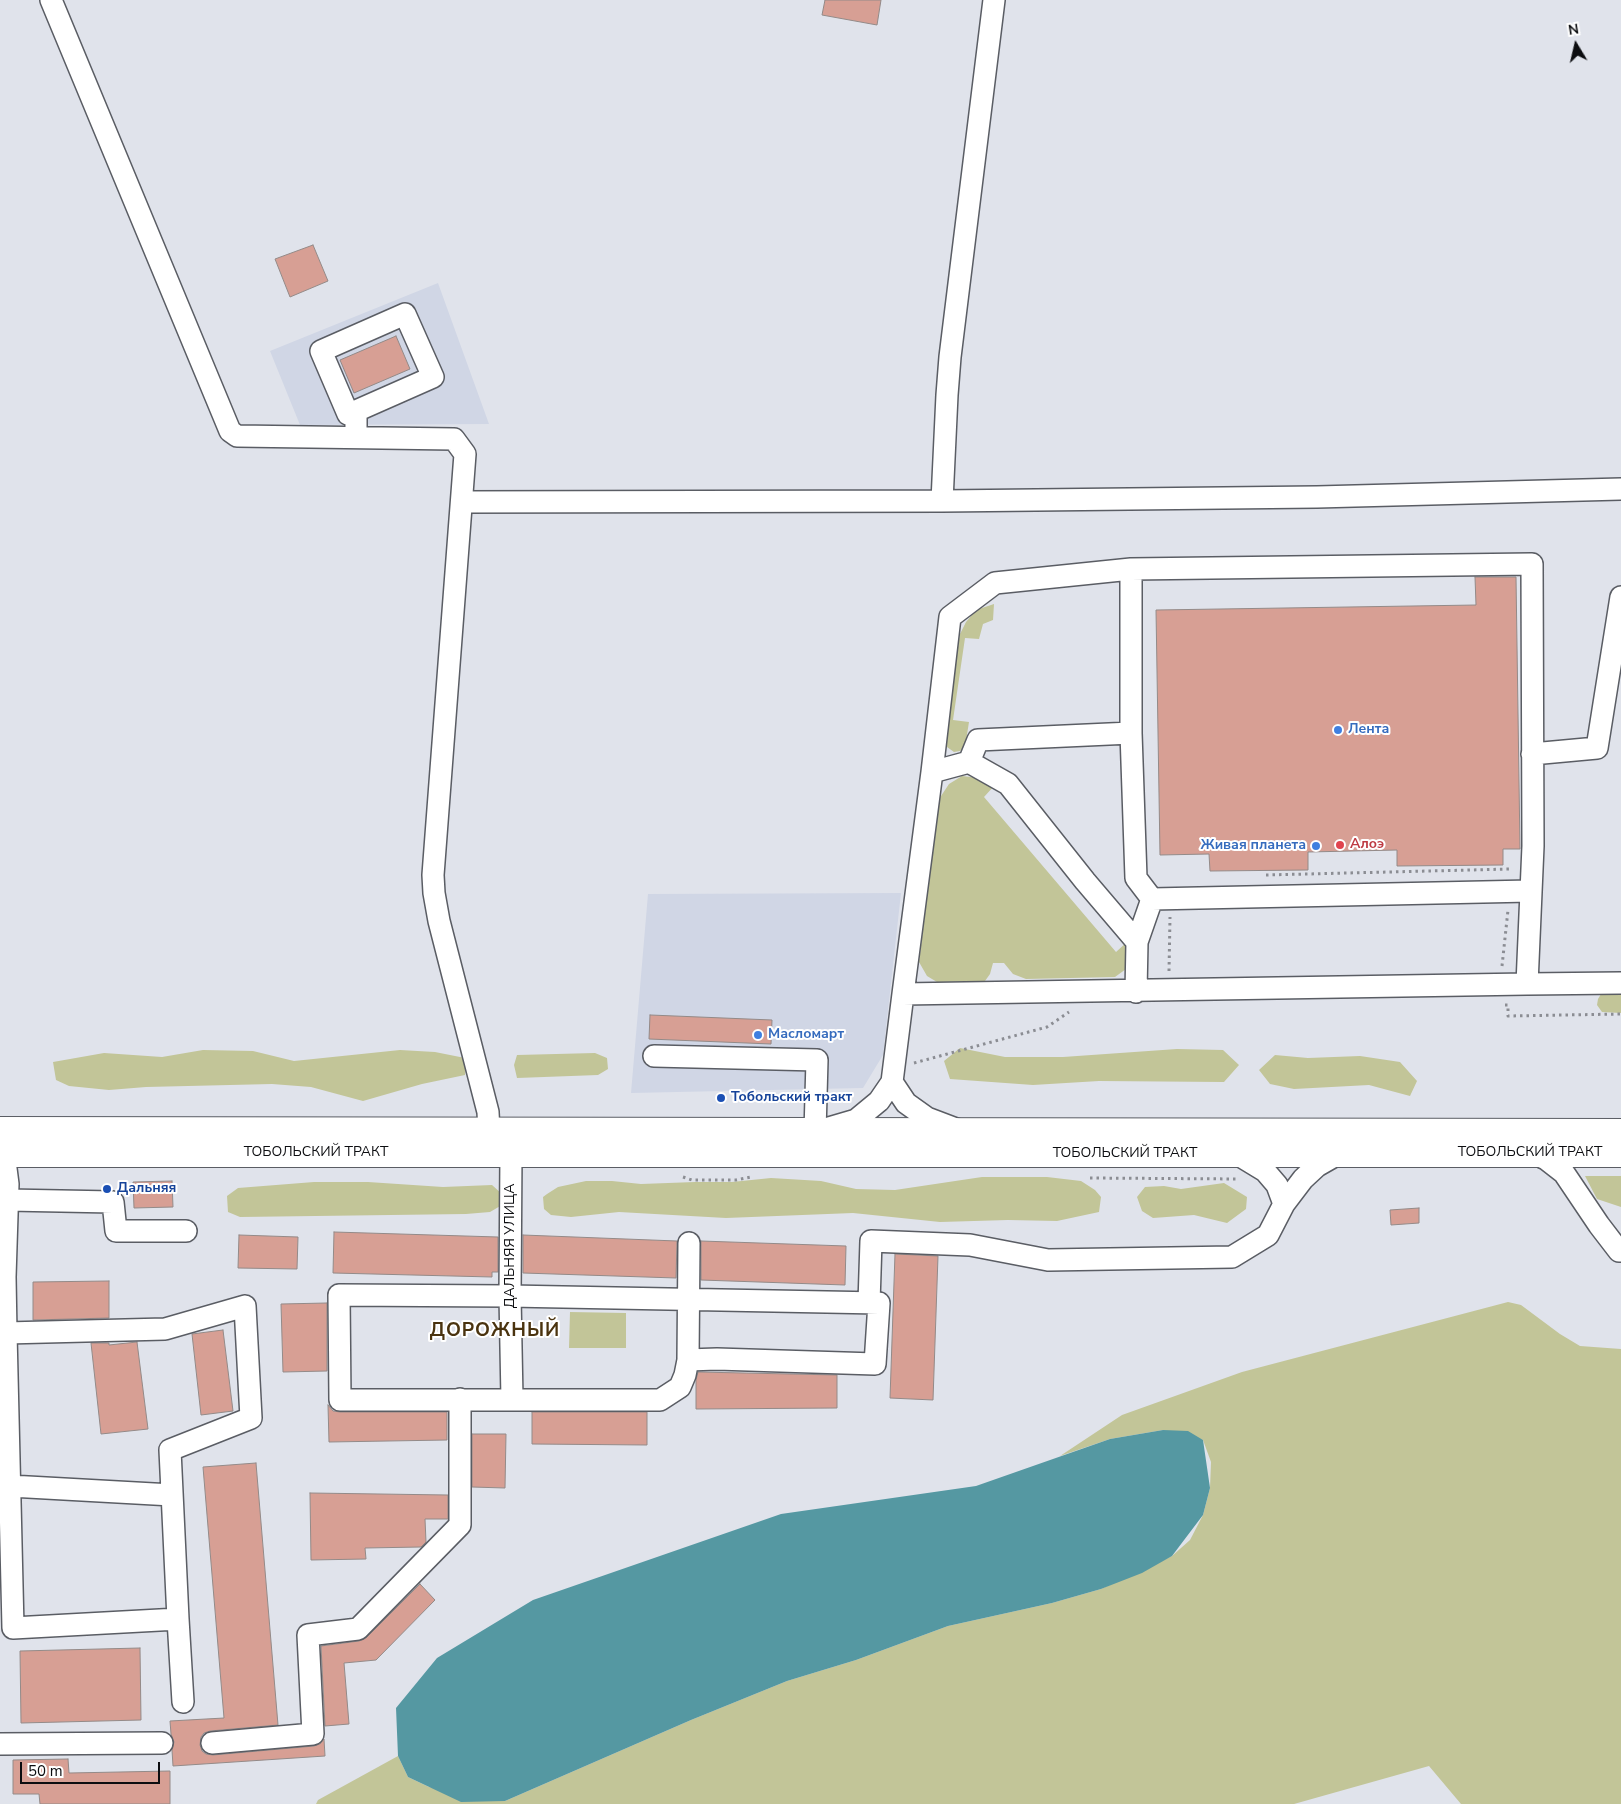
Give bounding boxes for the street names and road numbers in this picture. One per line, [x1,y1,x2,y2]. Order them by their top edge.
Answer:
street label: ТОБОЛЬСКИЙ ТРАКТ [244,1145,388,1161]
street label: ТОБОЛЬСКИЙ ТРАКТ [1458,1145,1602,1161]
street label: ТОБОЛЬСКИЙ ТРАКТ [1053,1146,1197,1162]
street label: ДАЛЬНЯЯ УЛИЦА [503,1184,519,1308]

